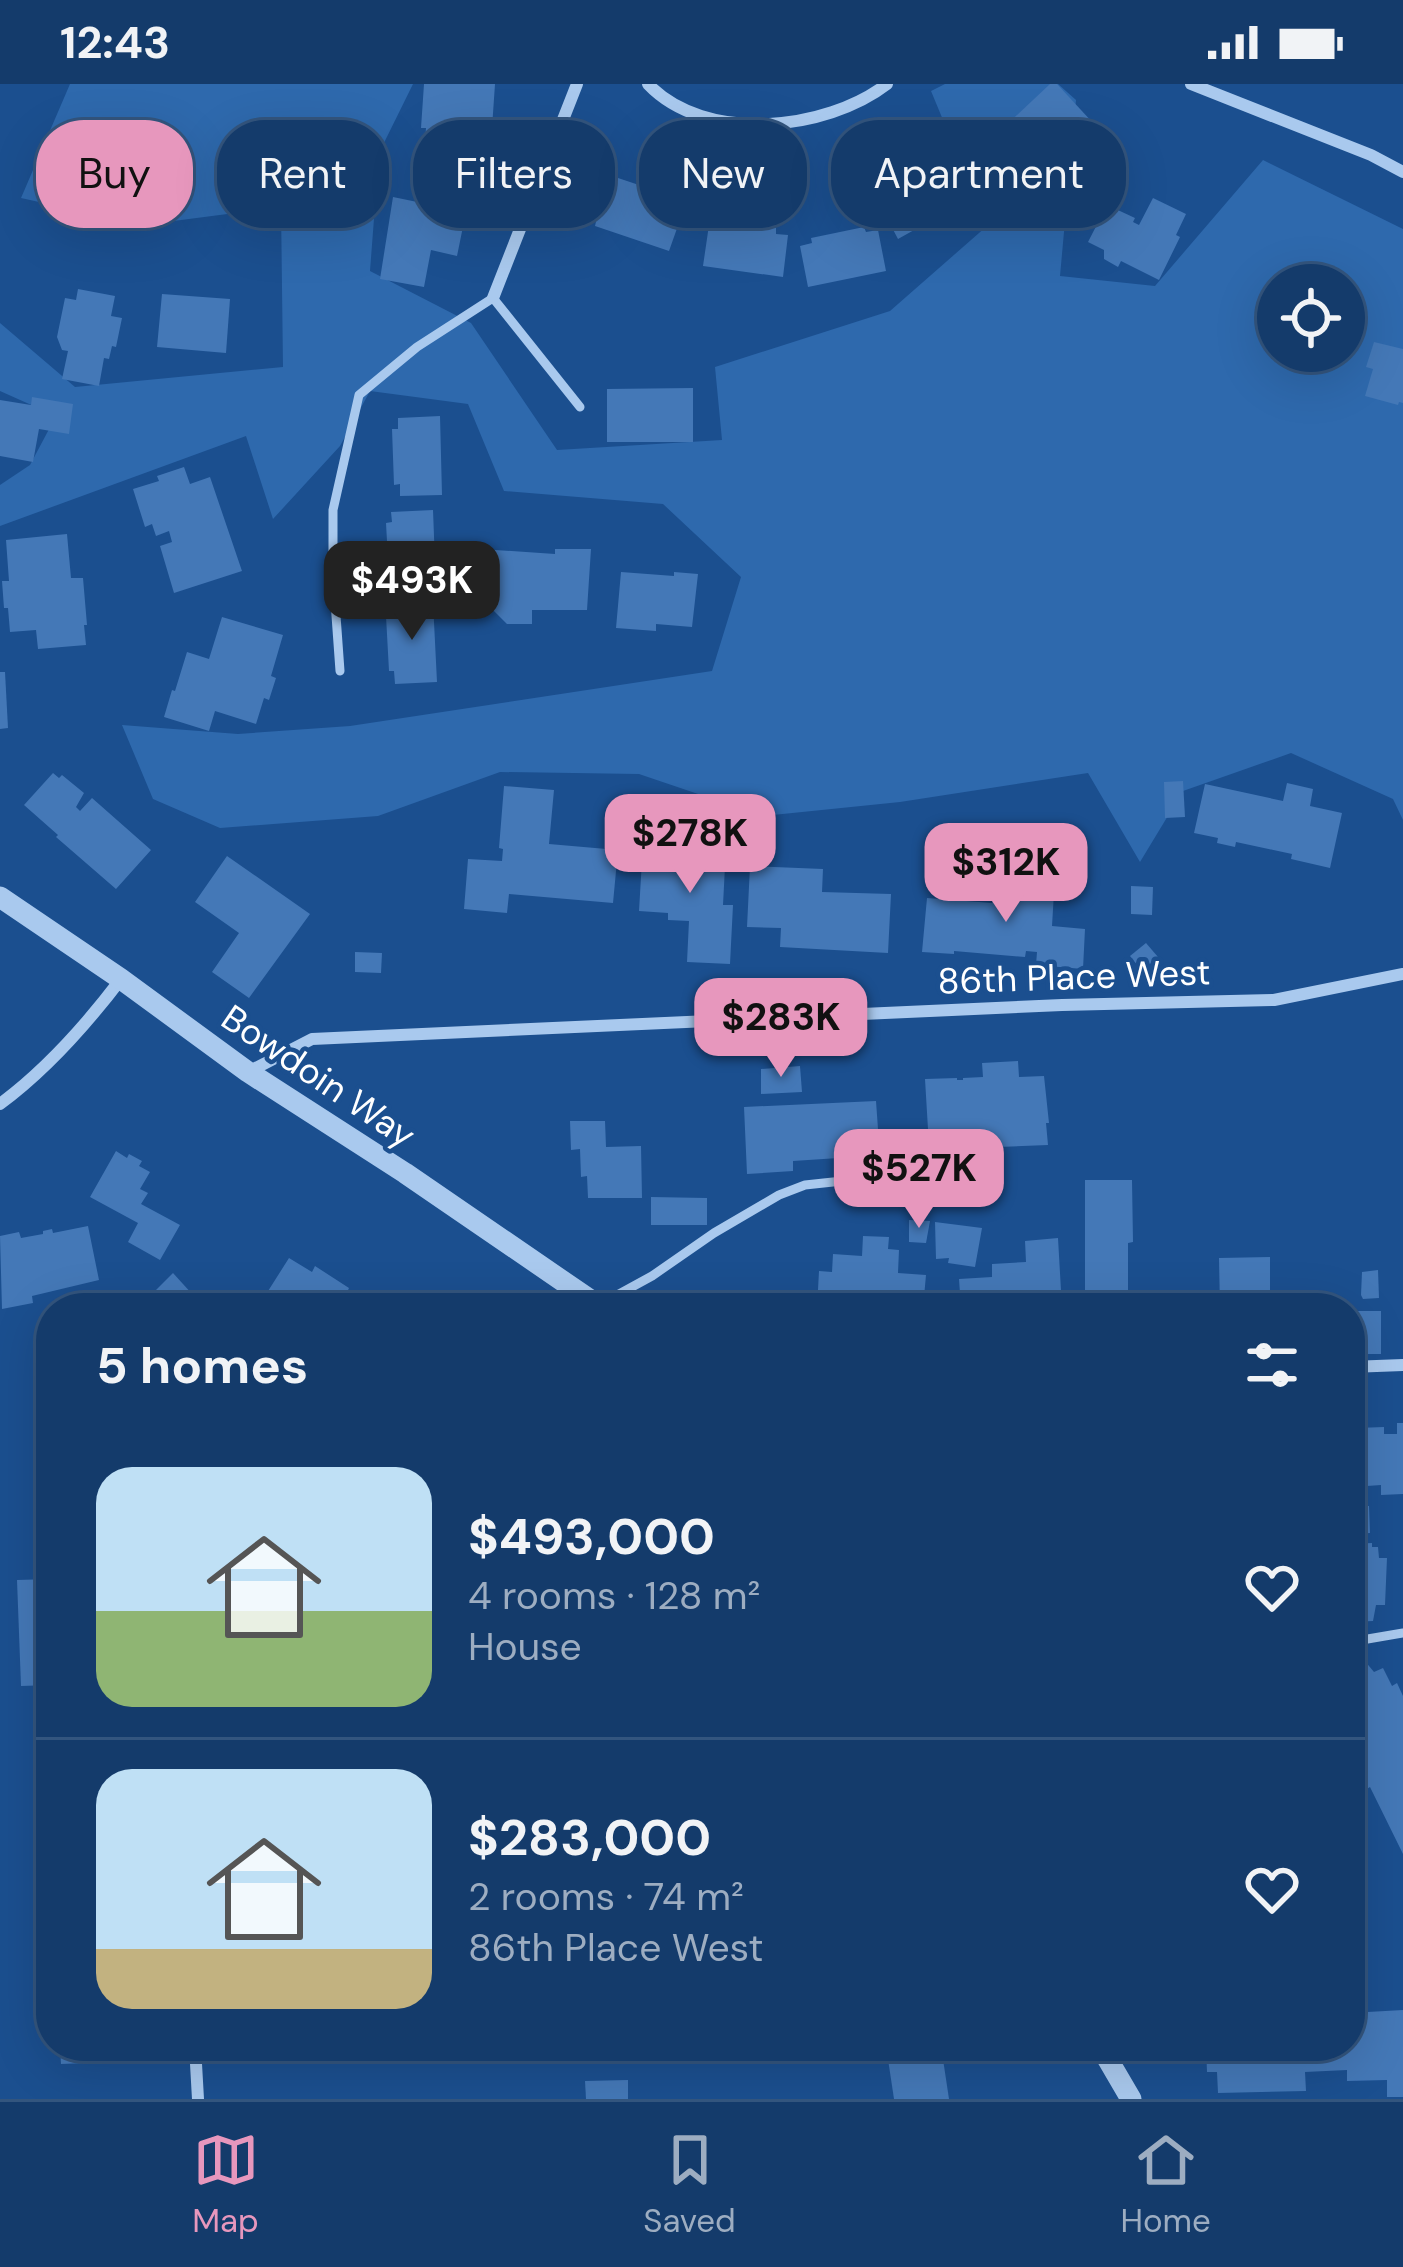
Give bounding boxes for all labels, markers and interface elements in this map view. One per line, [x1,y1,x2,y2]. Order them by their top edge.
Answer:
text: 12:43 [60,13,170,72]
chip: Buy [36,120,193,228]
chip: Rent [217,120,389,228]
chip: Filters [413,120,615,228]
chip: New [639,120,807,228]
chip: Apartment [831,120,1126,228]
map controls [1257,264,1365,372]
button: locate [1257,264,1365,372]
pin: $493K [328,541,496,643]
text: $493K [351,554,473,605]
pin: $278K [606,794,774,896]
text: $278K [632,807,748,858]
pin: $312K [922,823,1090,925]
text: $312K [952,836,1060,887]
street label: 86th Place West [937,948,1211,1005]
pin: $283K [697,978,865,1080]
text: $283K [721,991,841,1042]
street label: Bowdoin Way [213,994,425,1159]
pin: $527K [835,1129,1003,1231]
text: $527K [861,1142,977,1193]
text: 5 homes [96,1332,308,1399]
icon: filters [1239,1332,1305,1398]
text: $493,000 [468,1503,715,1570]
icon: home [192,1515,336,1659]
icon: heart [1239,1554,1305,1620]
text: 4 rooms · 128 m² [468,1570,760,1621]
text: House [468,1621,582,1672]
text: $283,000 [468,1804,711,1871]
icon: home [192,1817,336,1961]
icon: heart [1239,1856,1305,1922]
text: 2 rooms · 74 m² [468,1871,744,1922]
text: 86th Place West [468,1922,764,1973]
tab: Map [192,2127,259,2242]
tab: Saved [643,2127,736,2242]
tab: Home [1120,2127,1211,2242]

